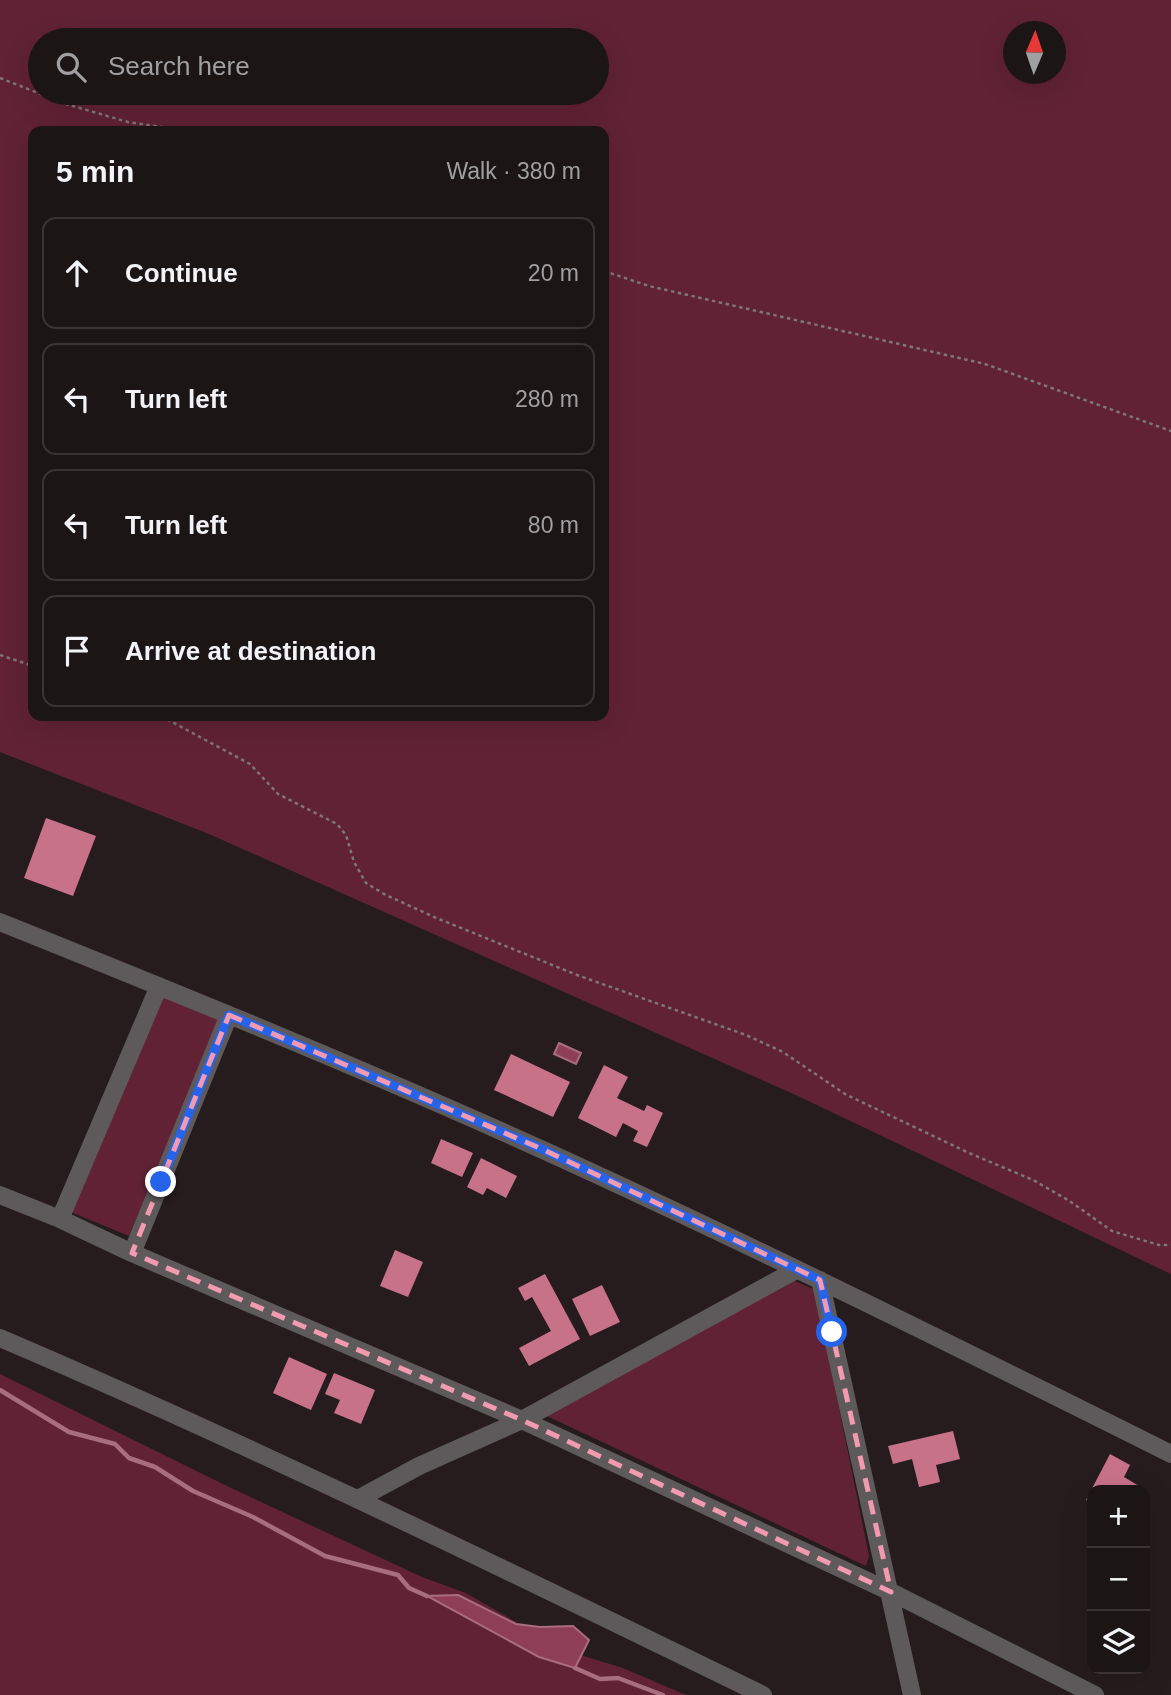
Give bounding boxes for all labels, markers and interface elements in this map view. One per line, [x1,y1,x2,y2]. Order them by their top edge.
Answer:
north arrow [1003,21,1066,84]
search box [28,28,609,105]
icon: search [52,48,90,86]
text: Search here [108,51,250,81]
text: 5 min [56,155,134,188]
text: Walk · 380 m [446,158,581,184]
icon: ahead [58,254,96,292]
text: Continue [125,258,238,288]
text: 20 m [528,260,579,286]
icon: left [58,380,96,418]
text: Turn left [125,384,227,414]
text: 280 m [515,386,579,412]
icon: left [58,506,96,544]
text: Turn left [125,510,227,540]
text: 80 m [528,512,579,538]
icon: arrive [58,632,96,670]
text: Arrive at destination [125,636,376,666]
route end [145,1166,176,1197]
route start [816,1316,847,1347]
map controls [1087,1485,1150,1674]
button: + [1087,1485,1150,1548]
button: − [1087,1548,1150,1611]
button: layers [1087,1611,1150,1674]

